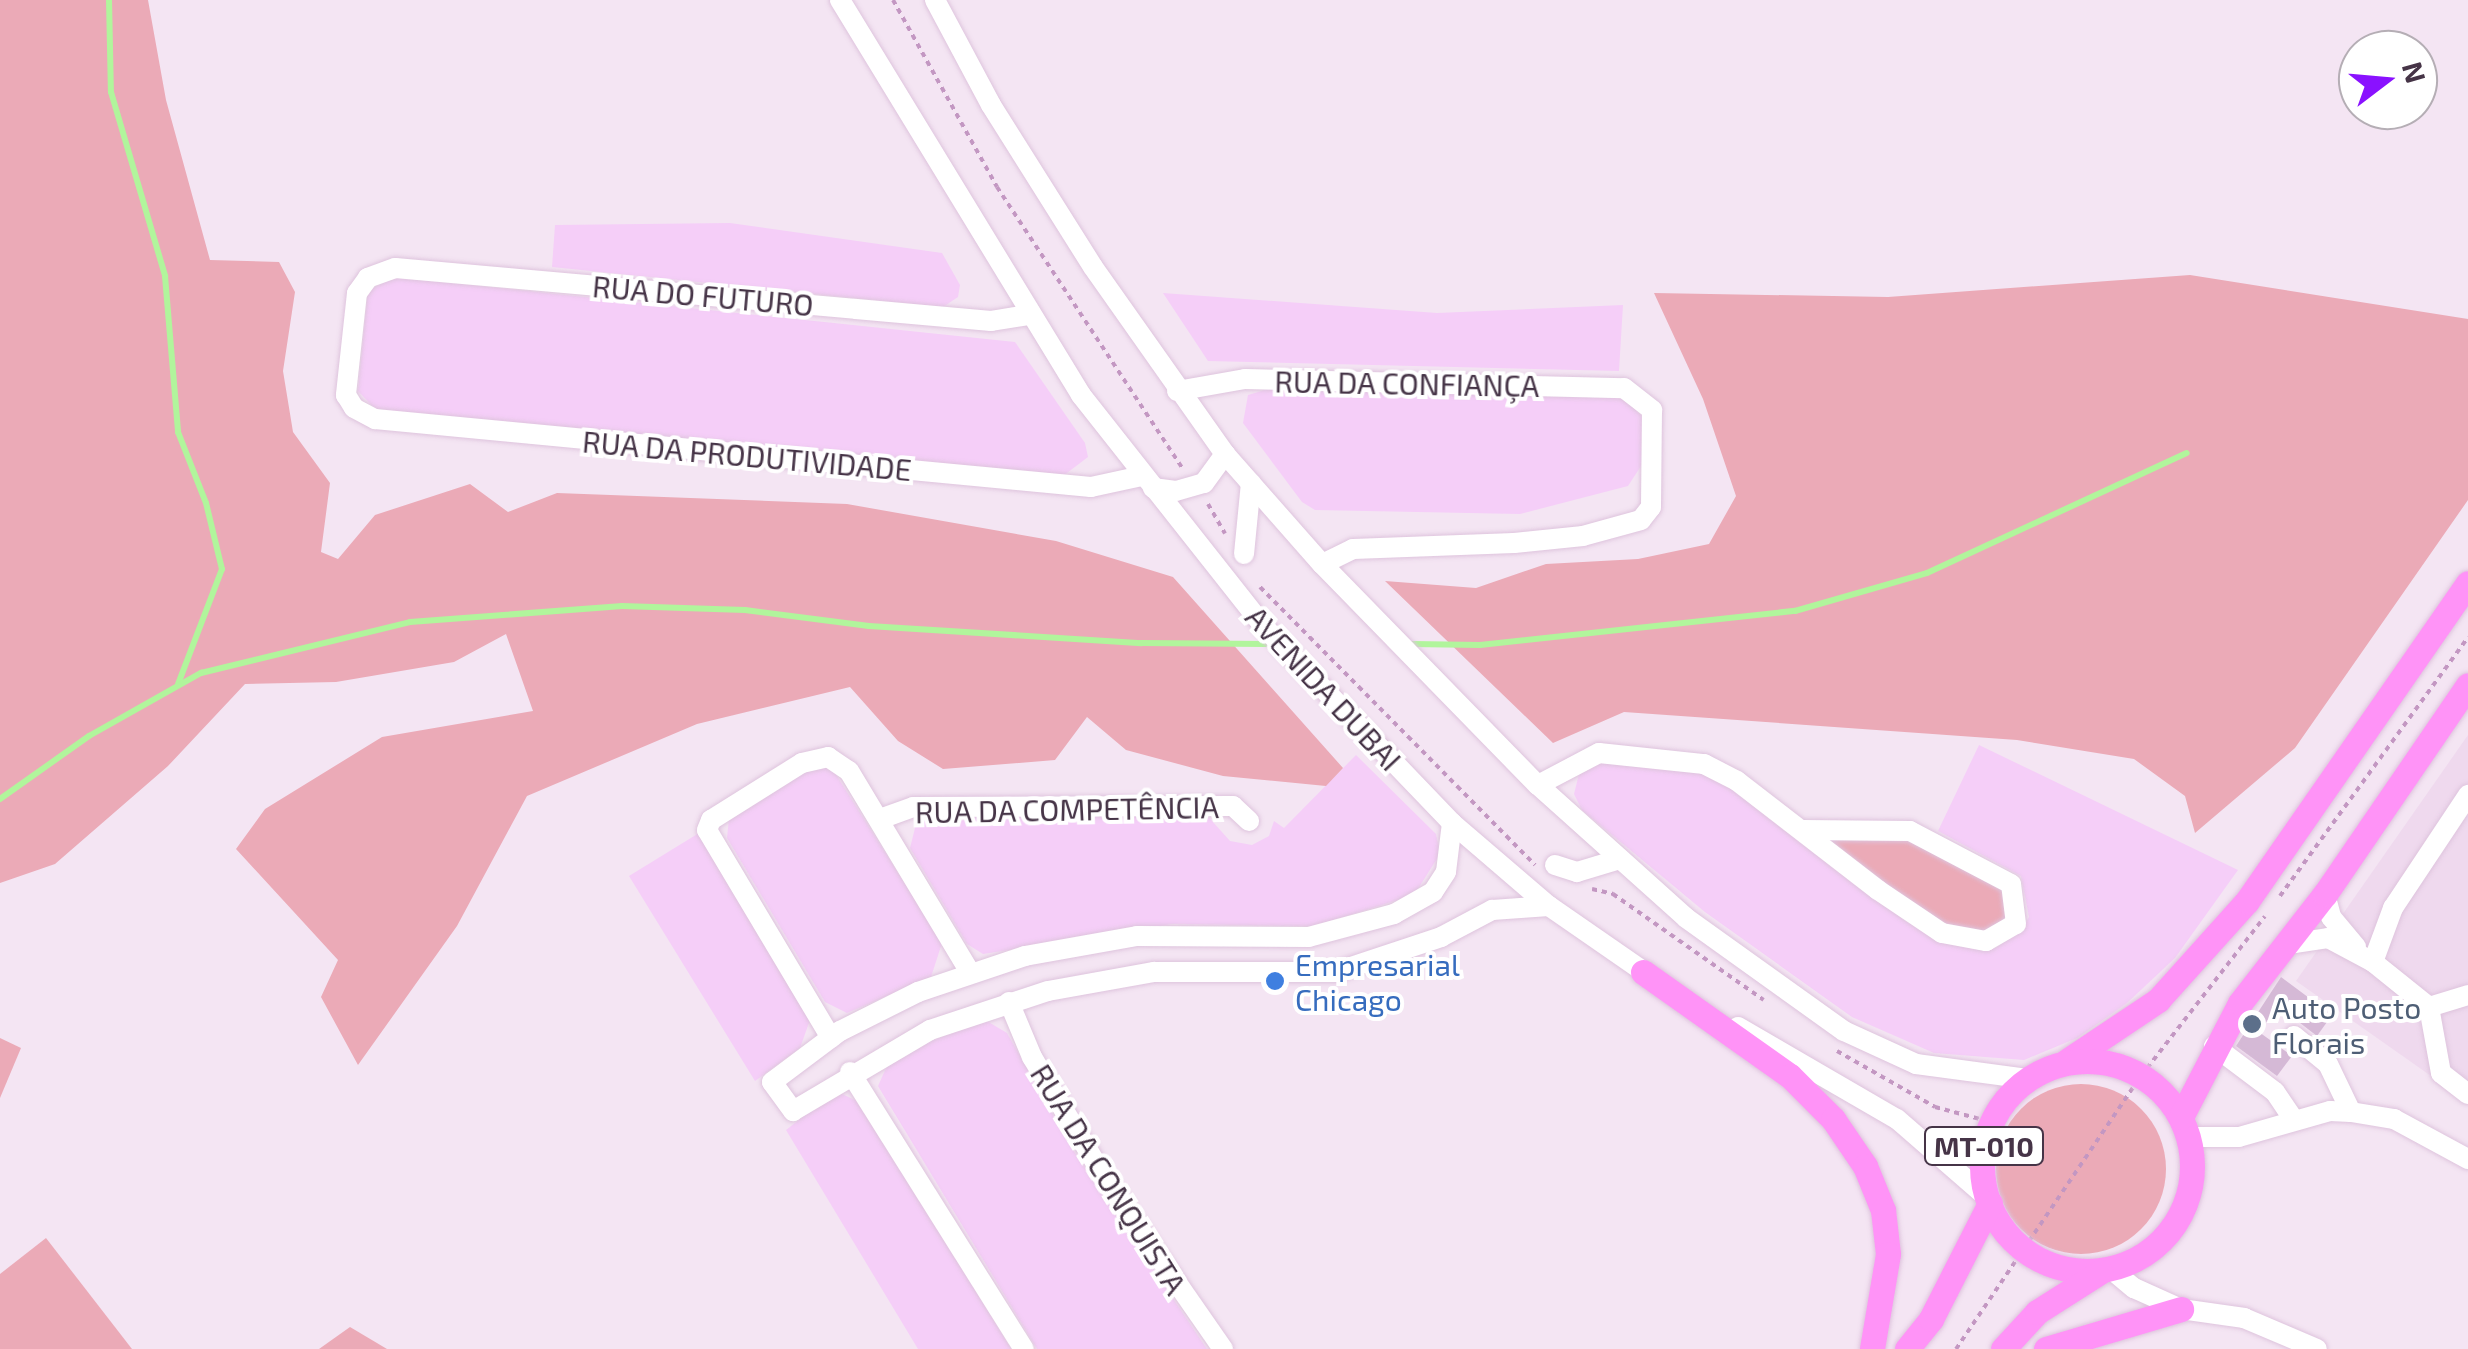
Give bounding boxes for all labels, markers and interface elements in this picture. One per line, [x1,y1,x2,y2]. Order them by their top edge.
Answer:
north arrow [2338,30,2438,130]
text: N [2396,58,2434,87]
street label: RUA DO FUTURO [591,267,815,323]
street label: RUA DA CONFIANÇA [1273,363,1541,403]
street label: RUA DA PRODUTIVIDADE [580,423,914,487]
street label: AVENIDA DUBAI [1239,598,1409,778]
street label: RUA DA COMPETÊNCIA [914,788,1220,830]
place label: Empresarial Chicago [1295,946,1460,1016]
marker: Empresarial Chicago [1264,970,1286,992]
place label: Auto Posto Florais [2272,989,2421,1060]
marker: Auto Posto Florais [2241,1013,2263,1035]
street label: RUA DA CONQUISTA [1023,1057,1195,1301]
road number: MT-010 [1922,1123,2046,1169]

